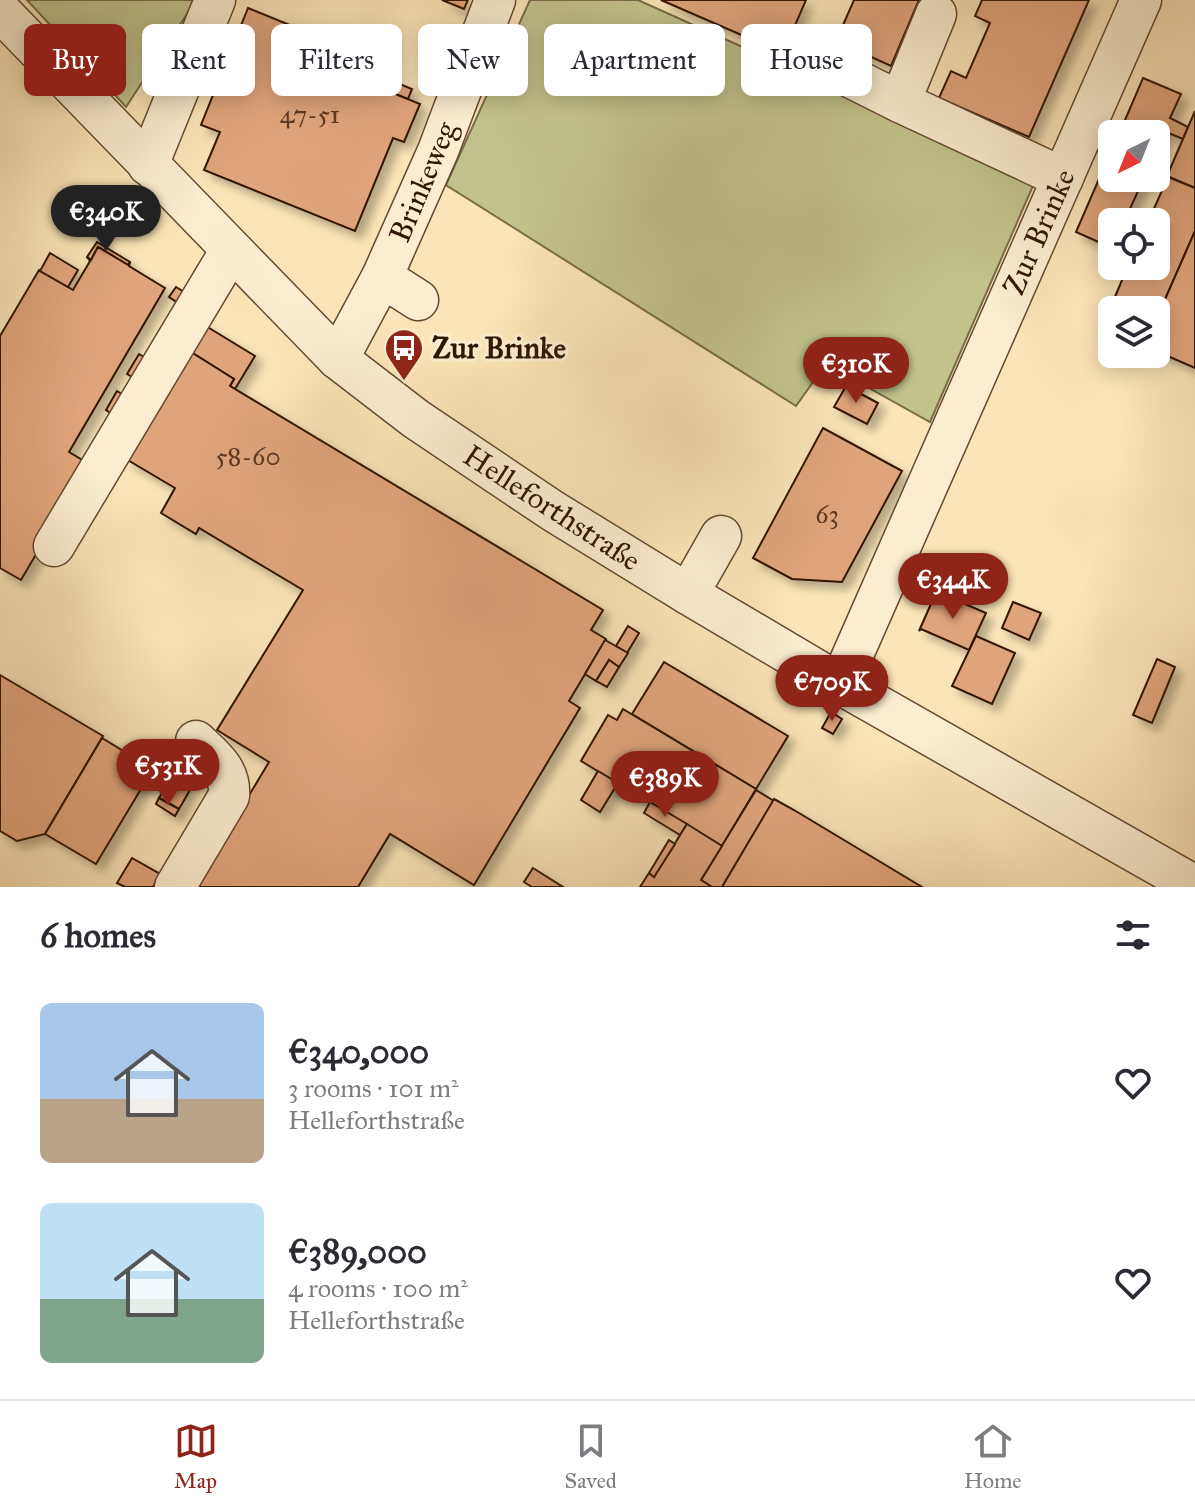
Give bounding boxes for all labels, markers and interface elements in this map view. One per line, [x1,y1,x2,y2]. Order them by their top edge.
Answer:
chip: Buy [24,24,126,96]
chip: Rent [142,24,255,96]
chip: Filters [271,24,402,96]
chip: New [418,24,528,96]
chip: Apartment [544,24,725,96]
chip: House [741,24,872,96]
house number: 47-51 [280,98,340,130]
street label: Brinkeweg [382,115,465,248]
north arrow [1098,120,1170,192]
map controls [1098,120,1170,368]
street label: Zur Brinke [995,163,1083,301]
pin: €340K [50,185,162,253]
text: €340K [69,195,143,227]
button: locate [1098,208,1170,280]
button: layers [1098,296,1170,368]
bus stop icon: Zur Brinke [383,327,425,382]
place label: Zur Brinke [432,330,567,366]
pin: €310K [800,337,912,405]
text: €310K [821,347,891,379]
street label: Helleforthstraße [457,437,647,579]
house number: 58-60 [215,440,281,472]
house number: 63 [815,498,839,530]
pin: €344K [897,553,1009,621]
text: €344K [916,563,990,595]
pin: €709K [776,655,888,723]
text: €709K [793,665,871,697]
pin: €531K [112,739,224,807]
text: €531K [135,749,201,781]
pin: €389K [609,751,721,819]
text: €389K [629,761,701,793]
icon: filters [1111,913,1155,957]
text: 6 homes [40,915,156,956]
text: €340,000 [288,1031,429,1072]
icon: home [104,1035,200,1131]
icon: heart [1111,1061,1155,1105]
text: 3 rooms · 101 m² [288,1072,459,1104]
text: Helleforthstraße [288,1104,465,1136]
text: €389,000 [288,1231,427,1272]
icon: home [104,1235,200,1331]
icon: heart [1111,1261,1155,1305]
text: 4 rooms · 100 m² [288,1272,468,1304]
text: Helleforthstraße [288,1304,465,1336]
tab: Map [174,1419,218,1494]
tab: Saved [565,1419,617,1494]
tab: Home [964,1419,1021,1494]

